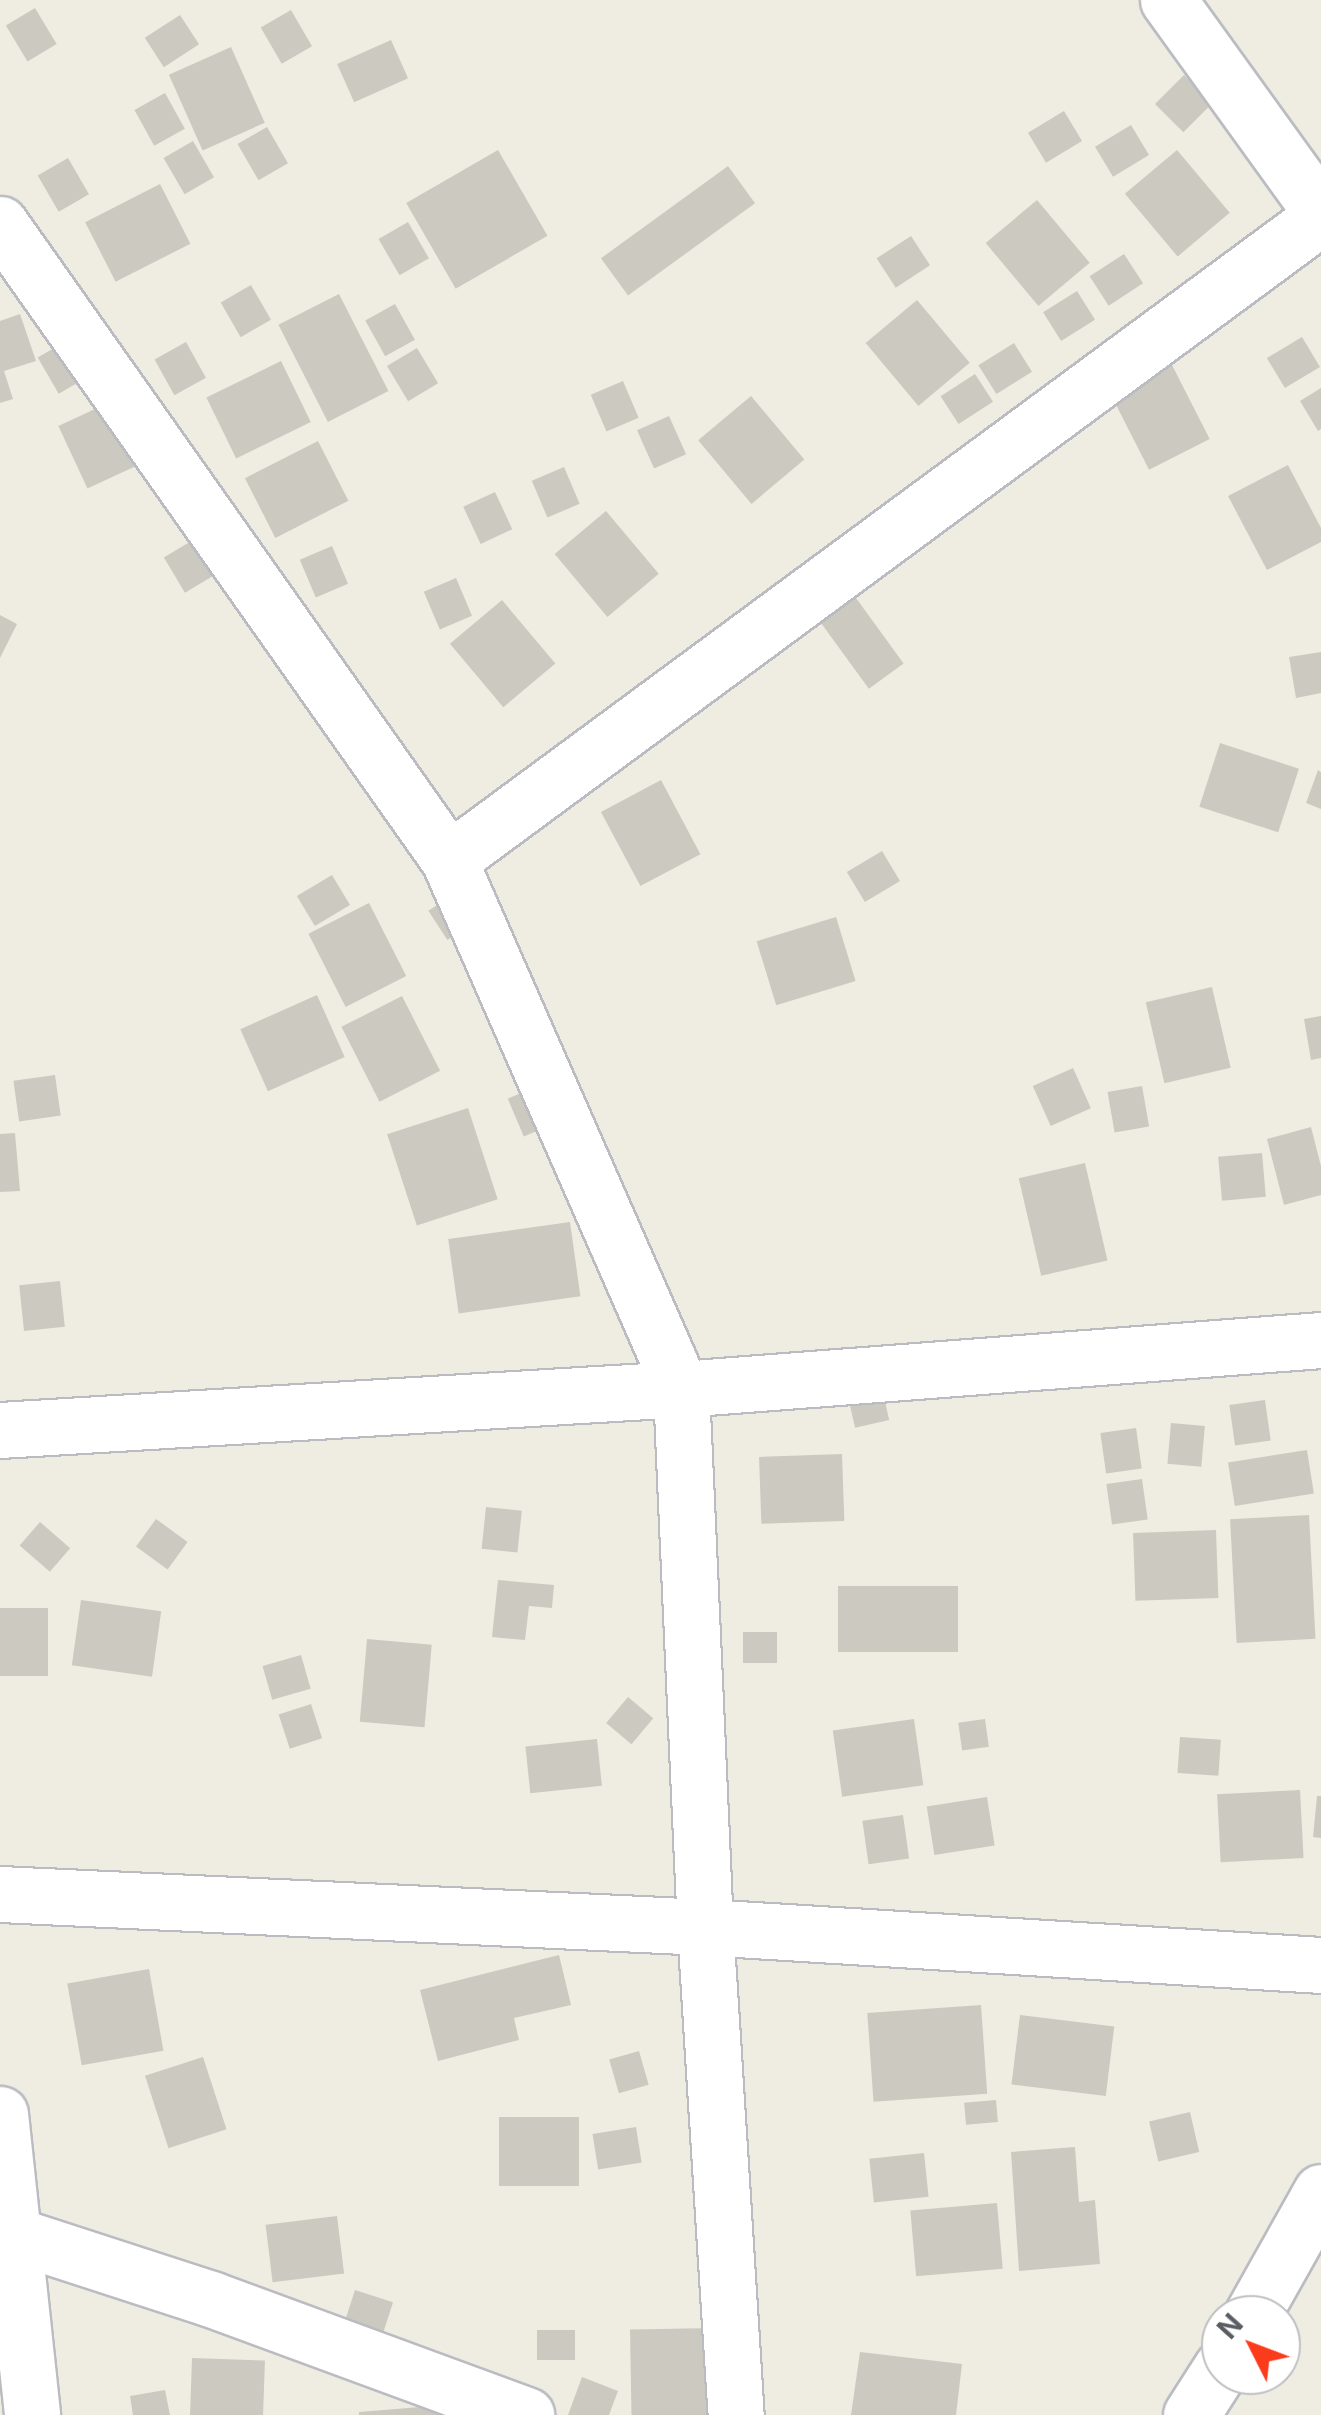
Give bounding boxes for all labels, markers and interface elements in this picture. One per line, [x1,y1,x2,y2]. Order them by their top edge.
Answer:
north arrow [1201,2295,1301,2395]
text: N [1210,2307,1250,2346]

